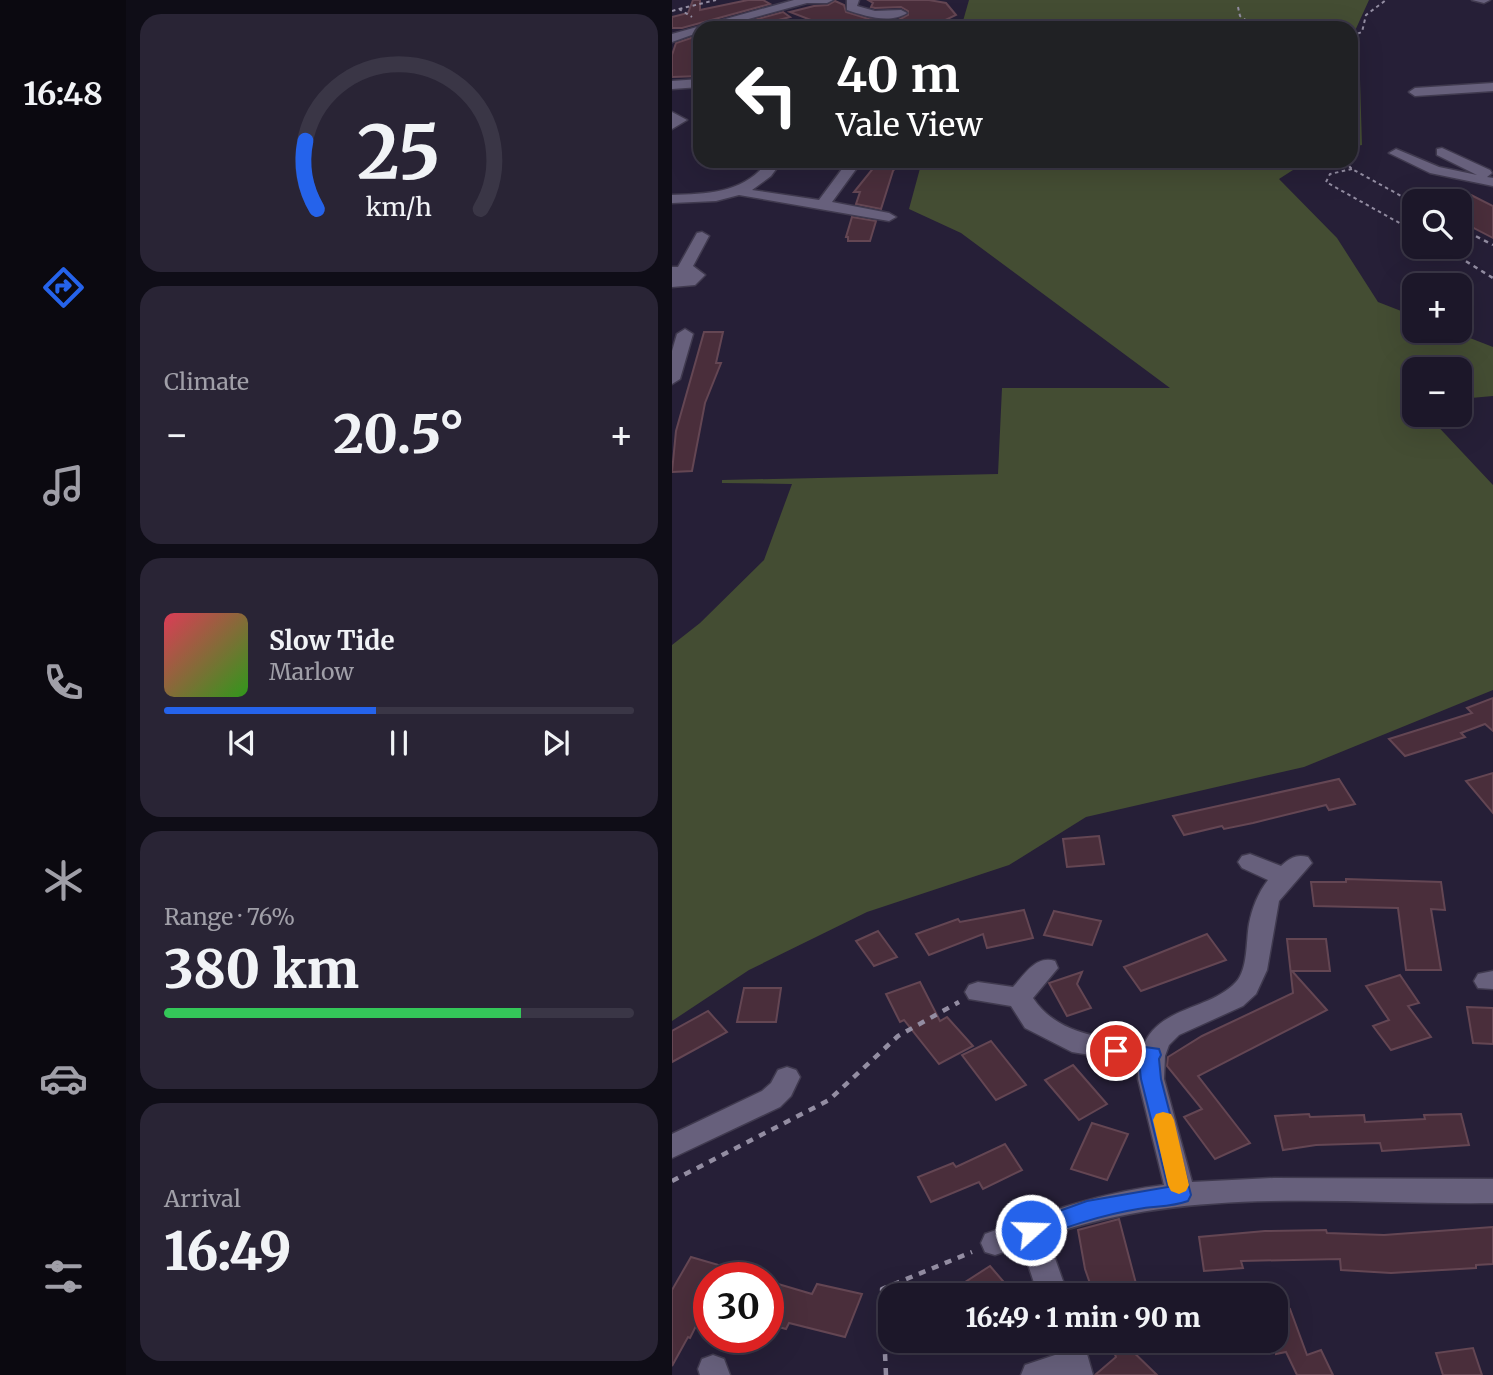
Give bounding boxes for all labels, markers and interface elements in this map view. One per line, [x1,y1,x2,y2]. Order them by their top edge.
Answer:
text: 40 m [836,44,960,105]
icon: left [721,49,812,140]
text: 16:48 [23,74,103,114]
text: Vale View [836,105,983,145]
text: 25 [357,107,441,199]
map controls [1402,189,1472,427]
button: search [1402,189,1472,259]
text: km/h [366,191,432,223]
icon: directions [39,263,88,312]
button: + [1402,273,1472,343]
button: − [1402,357,1472,427]
text: Climate [164,367,249,396]
text: 20.5° [333,402,465,467]
text: − [164,411,189,458]
text: + [609,411,634,458]
icon: music [39,461,88,510]
text: Slow Tide [269,624,395,657]
text: Marlow [269,657,354,686]
icon: phone [39,658,88,707]
icon: previous [223,724,261,762]
icon: pause [380,724,418,762]
icon: next [537,724,575,762]
icon: climate [39,856,88,905]
text: Range · 76% [164,902,295,931]
text: 380 km [164,937,359,1002]
pin [1086,1021,1146,1081]
icon: arrive [1097,1032,1135,1070]
icon: car [39,1054,88,1103]
text: Arrival [164,1184,241,1213]
position arrow [994,1193,1068,1267]
text: 16:49 [164,1219,292,1284]
icon: filters [39,1252,88,1301]
speed limit sign: 30 [693,1262,784,1353]
text: 16:49 · 1 min · 90 m [965,1301,1201,1334]

